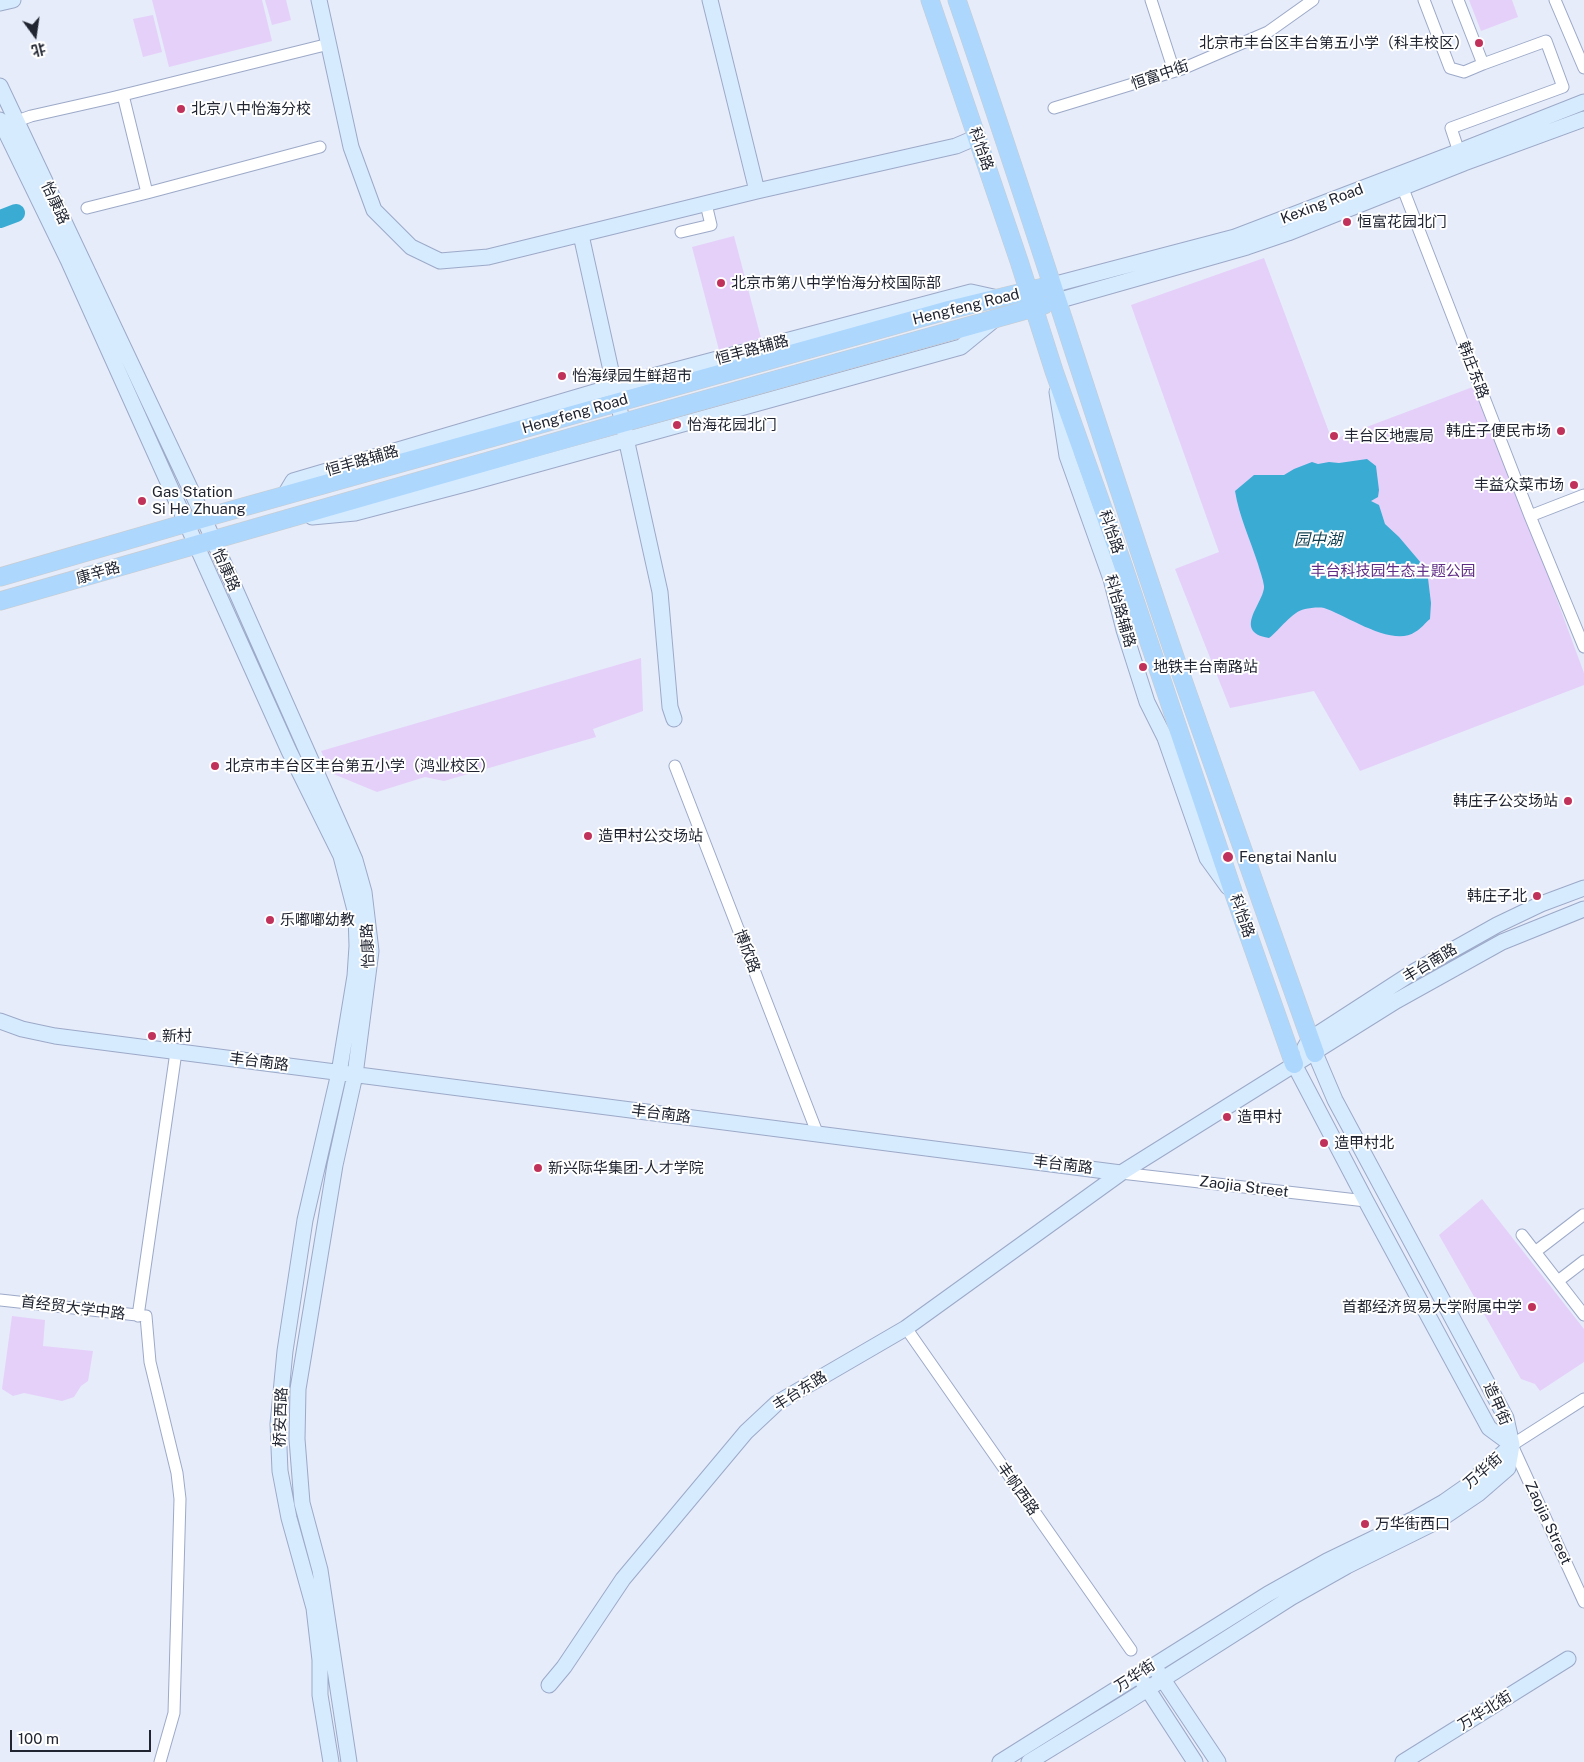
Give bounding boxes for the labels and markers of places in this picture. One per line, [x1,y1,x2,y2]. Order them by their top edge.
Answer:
place label: 北京市丰台区丰台第五小学（科丰校区） [1199,34,1469,52]
marker: 北京市丰台区丰台第五小学（科丰校区） [1473,37,1485,49]
place label: 北京八中怡海分校 [191,100,311,118]
marker: 北京八中怡海分校 [175,103,187,115]
place label: 恒富花园北门 [1357,213,1447,231]
marker: 恒富花园北门 [1341,216,1353,228]
place label: 北京市第八中学怡海分校国际部 [731,274,941,292]
marker: 北京市第八中学怡海分校国际部 [715,277,727,289]
place label: 怡海绿园生鲜超市 [572,367,692,385]
marker: 怡海绿园生鲜超市 [556,370,568,382]
place label: 怡海花园北门 [687,416,777,434]
marker: 怡海花园北门 [671,419,683,431]
place label: 韩庄子便民市场 [1446,422,1551,440]
marker: 韩庄子便民市场 [1555,425,1567,437]
place label: 丰台区地震局 [1344,427,1434,445]
marker: 丰台区地震局 [1328,430,1340,442]
place label: 丰益众菜市场 [1474,476,1564,494]
marker: 丰益众菜市场 [1568,479,1580,491]
place label: Gas Station Si He Zhuang [152,483,246,518]
marker: Gas Station Si He Zhuang [136,495,148,507]
place label: 地铁丰台南路站 [1153,658,1258,676]
marker: 地铁丰台南路站 [1137,661,1149,673]
place label: 北京市丰台区丰台第五小学（鸿业校区） [225,757,495,775]
marker: 北京市丰台区丰台第五小学（鸿业校区） [209,760,221,772]
place label: 韩庄子公交场站 [1453,792,1558,810]
marker: 韩庄子公交场站 [1562,795,1574,807]
place label: 造甲村公交场站 [598,827,703,845]
marker: 造甲村公交场站 [582,830,594,842]
place label: Fengtai Nanlu [1239,848,1337,866]
marker: Fengtai Nanlu [1221,850,1235,864]
place label: 韩庄子北 [1467,887,1527,905]
marker: 韩庄子北 [1531,890,1543,902]
place label: 乐嘟嘟幼教 [280,911,355,929]
marker: 乐嘟嘟幼教 [264,914,276,926]
place label: 新村 [162,1027,192,1045]
marker: 新村 [146,1030,158,1042]
place label: 造甲村 [1237,1108,1282,1126]
marker: 造甲村 [1221,1111,1233,1123]
place label: 造甲村北 [1334,1134,1394,1152]
marker: 造甲村北 [1318,1137,1330,1149]
place label: 新兴际华集团-人才学院 [548,1159,704,1177]
marker: 新兴际华集团-人才学院 [532,1162,544,1174]
place label: 首都经济贸易大学附属中学 [1342,1298,1522,1316]
marker: 首都经济贸易大学附属中学 [1526,1301,1538,1313]
place label: 万华街西口 [1375,1515,1450,1533]
marker: 万华街西口 [1359,1518,1371,1530]

